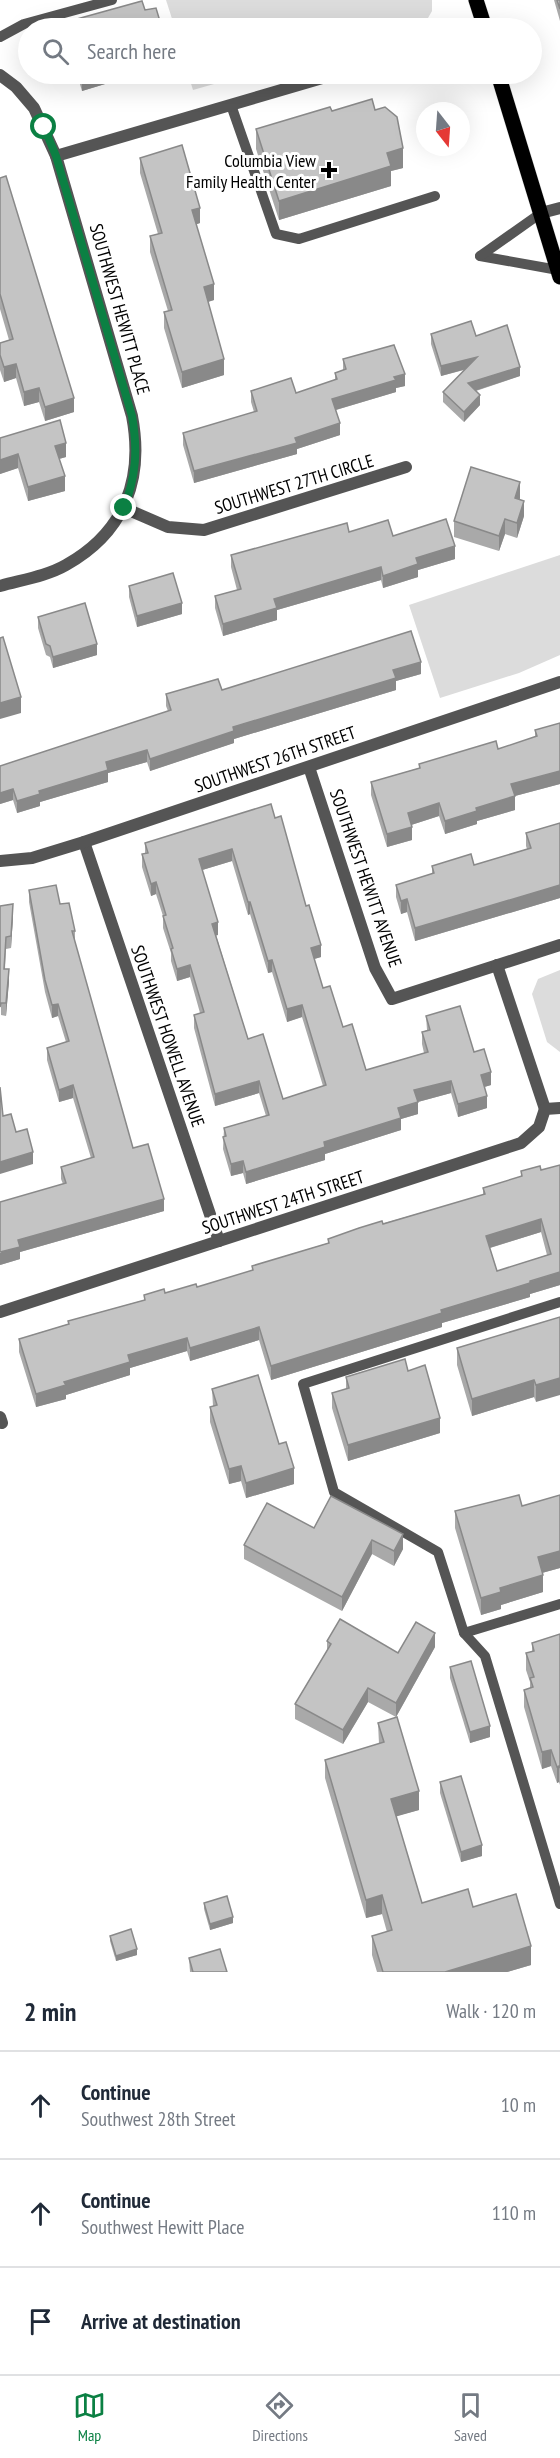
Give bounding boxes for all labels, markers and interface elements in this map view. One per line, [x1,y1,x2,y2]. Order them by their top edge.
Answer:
search box [18,18,542,84]
icon: search [39,35,72,68]
text: Search here [87,37,176,65]
north arrow [416,102,470,156]
route start [30,113,56,139]
place label: Columbia View Family Health Center [186,149,316,193]
marker: Columbia View Family Health Center [320,161,338,179]
street label: SOUTHWEST HEWITT PLACE [85,221,155,397]
street label: SOUTHWEST 27TH CIRCLE [212,449,376,519]
route end [110,494,136,520]
street label: SOUTHWEST 26TH STREET [191,721,359,797]
street label: SOUTHWEST HEWITT AVENUE [325,786,407,970]
street label: SOUTHWEST HOWELL AVENUE [126,942,210,1130]
street label: SOUTHWEST 24TH STREET [199,1165,367,1239]
text: 2 min [24,1995,77,2028]
text: Walk · 120 m [446,1998,536,2024]
text: Continue [81,2078,151,2106]
icon: ahead [24,2089,57,2122]
text: 10 m [501,2092,536,2118]
text: Southwest 28th Street [81,2106,236,2132]
text: Continue [81,2186,151,2214]
icon: ahead [24,2197,57,2230]
text: 110 m [492,2200,536,2226]
text: Southwest Hewitt Place [81,2214,244,2240]
icon: arrive [24,2305,57,2338]
text: Arrive at destination [81,2307,241,2335]
tab: Map [73,2389,106,2445]
tab: Directions [252,2389,308,2445]
tab: Saved [454,2389,487,2445]

